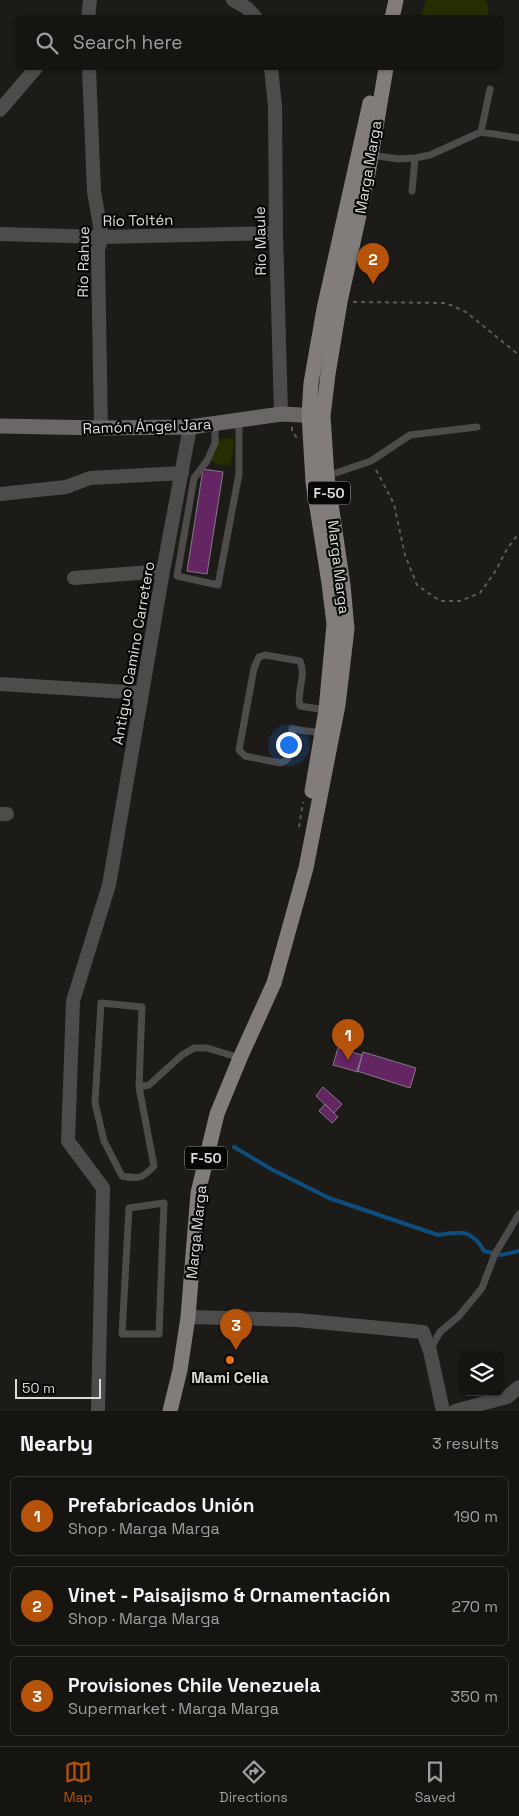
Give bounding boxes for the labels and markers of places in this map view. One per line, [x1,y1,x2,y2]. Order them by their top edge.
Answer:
pin: 2 [357,243,389,284]
pin: 1 [332,1019,364,1060]
pin: 3 [220,1309,252,1350]
marker: Mami Celia [224,1354,236,1366]
place label: Mami Celia [191,1368,269,1387]

